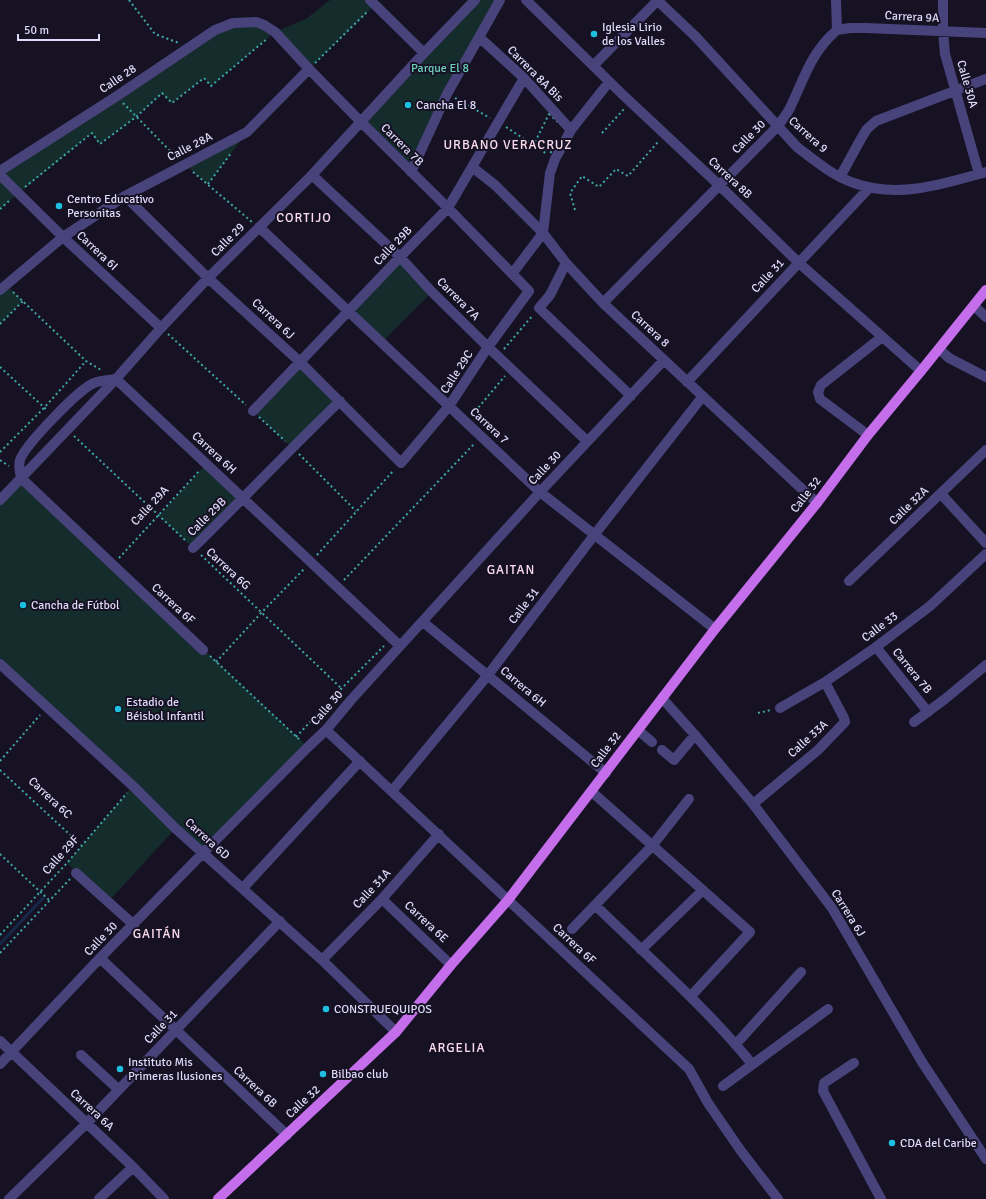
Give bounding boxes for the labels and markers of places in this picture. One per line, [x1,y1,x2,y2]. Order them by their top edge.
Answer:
place label: Iglesia Lirio de los Valles [602,20,665,49]
marker: Iglesia Lirio de los Valles [589,29,599,39]
place label: Cancha El 8 [416,98,476,113]
marker: Cancha El 8 [403,100,413,110]
place label: Centro Educativo Personitas [67,192,154,221]
marker: Centro Educativo Personitas [54,201,64,211]
place label: Cancha de Fútbol [31,598,120,613]
marker: Cancha de Fútbol [18,600,28,610]
place label: Estadio de Béisbol Infantil [126,695,205,724]
marker: Estadio de Béisbol Infantil [113,704,123,714]
place label: CONSTRUEQUIPOS [334,1002,432,1017]
marker: CONSTRUEQUIPOS [321,1004,331,1014]
place label: Instituto Mis Primeras Ilusiones [128,1055,222,1084]
marker: Instituto Mis Primeras Ilusiones [115,1064,125,1074]
place label: Bilbao club [331,1067,388,1082]
marker: Bilbao club [318,1069,328,1079]
place label: CDA del Caribe [900,1136,977,1151]
marker: CDA del Caribe [887,1138,897,1148]

